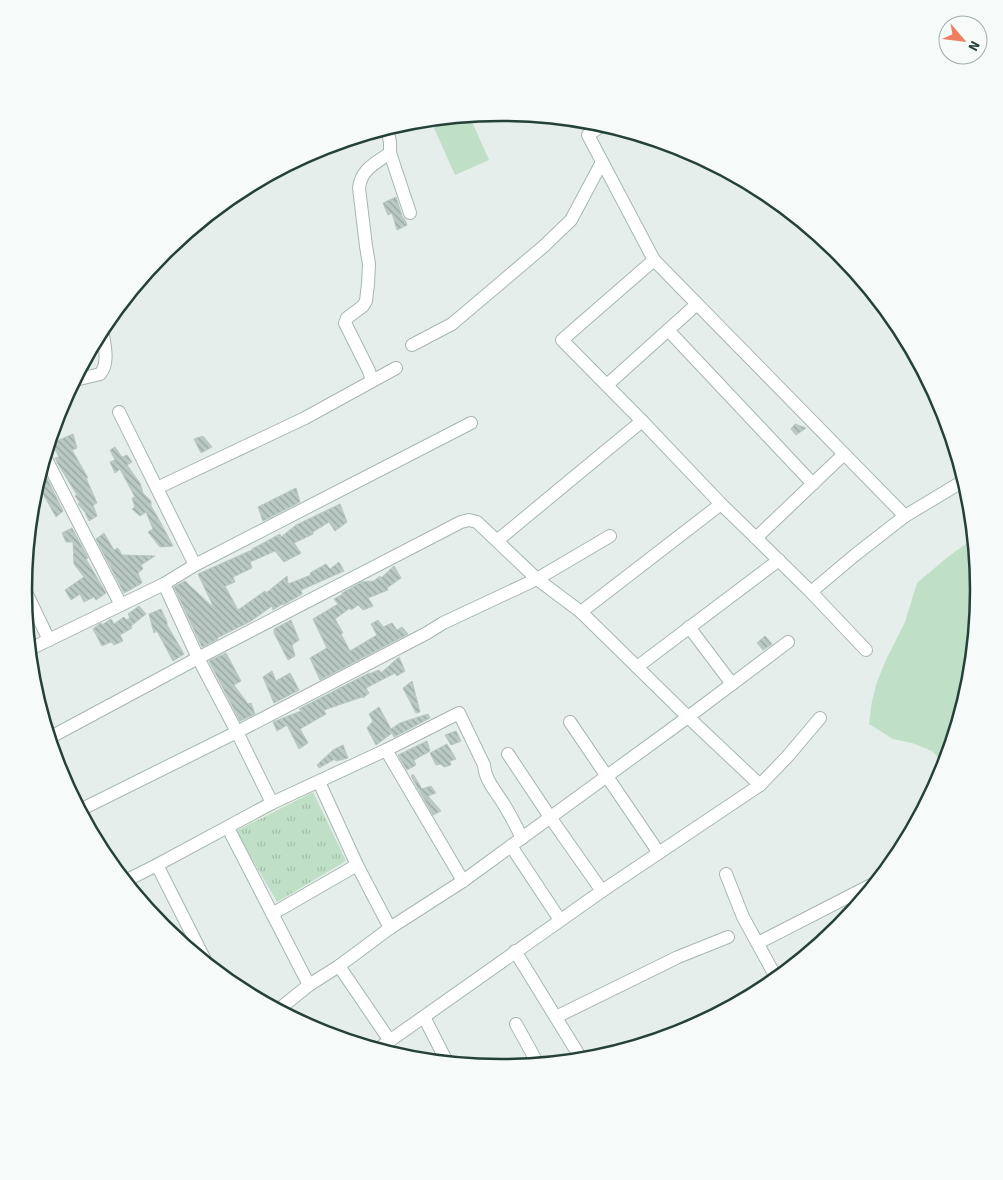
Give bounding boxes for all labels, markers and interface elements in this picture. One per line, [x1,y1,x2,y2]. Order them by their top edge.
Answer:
north arrow [938,15,988,65]
text: N [963,37,985,54]

